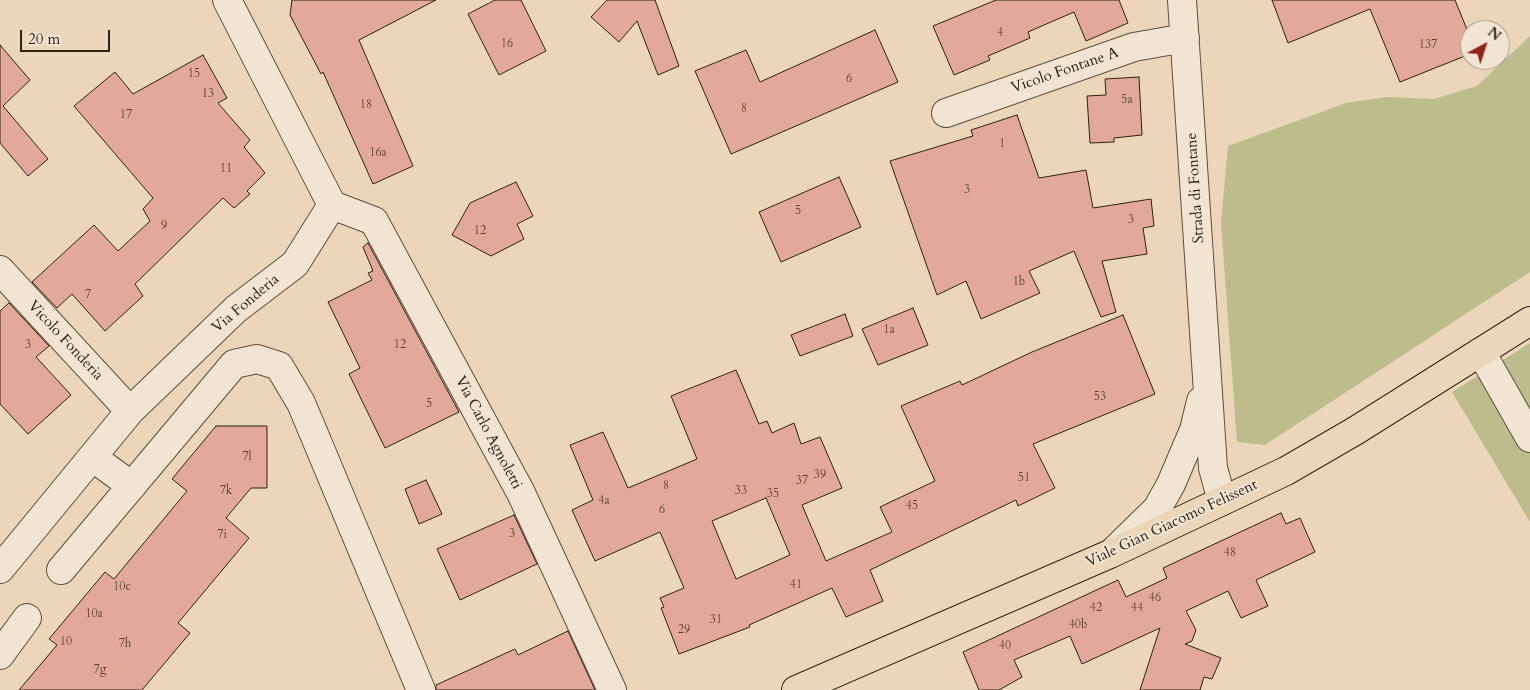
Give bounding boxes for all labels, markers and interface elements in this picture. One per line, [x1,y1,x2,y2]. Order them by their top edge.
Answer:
scale bar [22,20,112,52]
north arrow [1460,20,1510,70]
text: N [1484,23,1505,45]
house number: 4 [997,26,1003,40]
text: 20 m [28,29,60,49]
house number: 16 [501,37,513,51]
house number: 137 [1419,38,1437,52]
street label: Vicolo Fontane A [1009,44,1121,98]
house number: 15 [188,67,200,81]
house number: 6 [846,72,852,86]
house number: 13 [202,87,214,101]
house number: 5a [1121,93,1133,107]
house number: 18 [360,98,372,112]
house number: 8 [741,102,747,116]
house number: 17 [120,108,132,122]
street label: Strada di Fontane [1183,132,1209,244]
house number: 1 [999,137,1005,151]
house number: 16a [369,146,387,160]
house number: 11 [220,162,232,176]
house number: 3 [964,183,970,197]
house number: 5 [795,204,801,218]
house number: 3 [1128,213,1134,227]
house number: 9 [161,219,167,233]
house number: 12 [474,224,486,238]
street label: Via Fonderia [209,271,283,337]
house number: 1b [1013,275,1025,289]
house number: 7 [85,288,91,302]
street label: Vicolo Fonderia [24,297,106,385]
house number: 1a [883,323,895,337]
house number: 3 [25,338,31,352]
house number: 12 [394,338,406,352]
street label: Via Carlo Agnoletti [451,374,525,492]
house number: 53 [1094,390,1106,404]
house number: 5 [426,397,432,411]
house number: 7l [242,450,252,464]
house number: 39 [814,468,826,482]
house number: 51 [1018,471,1030,485]
house number: 37 [796,474,808,488]
street label: Viale Gian Giacomo Felissent [1083,476,1261,572]
house number: 8 [663,479,669,493]
house number: 7k [220,484,232,498]
house number: 33 [735,484,747,498]
house number: 35 [767,487,779,501]
house number: 4a [598,494,610,508]
house number: 45 [906,499,918,513]
house number: 6 [659,503,665,517]
house number: 3 [509,527,515,541]
house number: 7i [217,528,227,542]
house number: 48 [1224,546,1236,560]
house number: 41 [790,578,802,592]
house number: 10c [113,580,131,594]
house number: 46 [1149,591,1161,605]
house number: 42 [1090,601,1102,615]
house number: 44 [1131,601,1143,615]
house number: 10a [85,607,103,621]
house number: 31 [710,613,722,627]
house number: 40b [1069,618,1087,632]
house number: 29 [678,623,690,637]
house number: 10 [60,635,72,649]
house number: 7h [119,637,131,651]
house number: 40 [999,639,1011,653]
house number: 7g [94,663,106,677]

